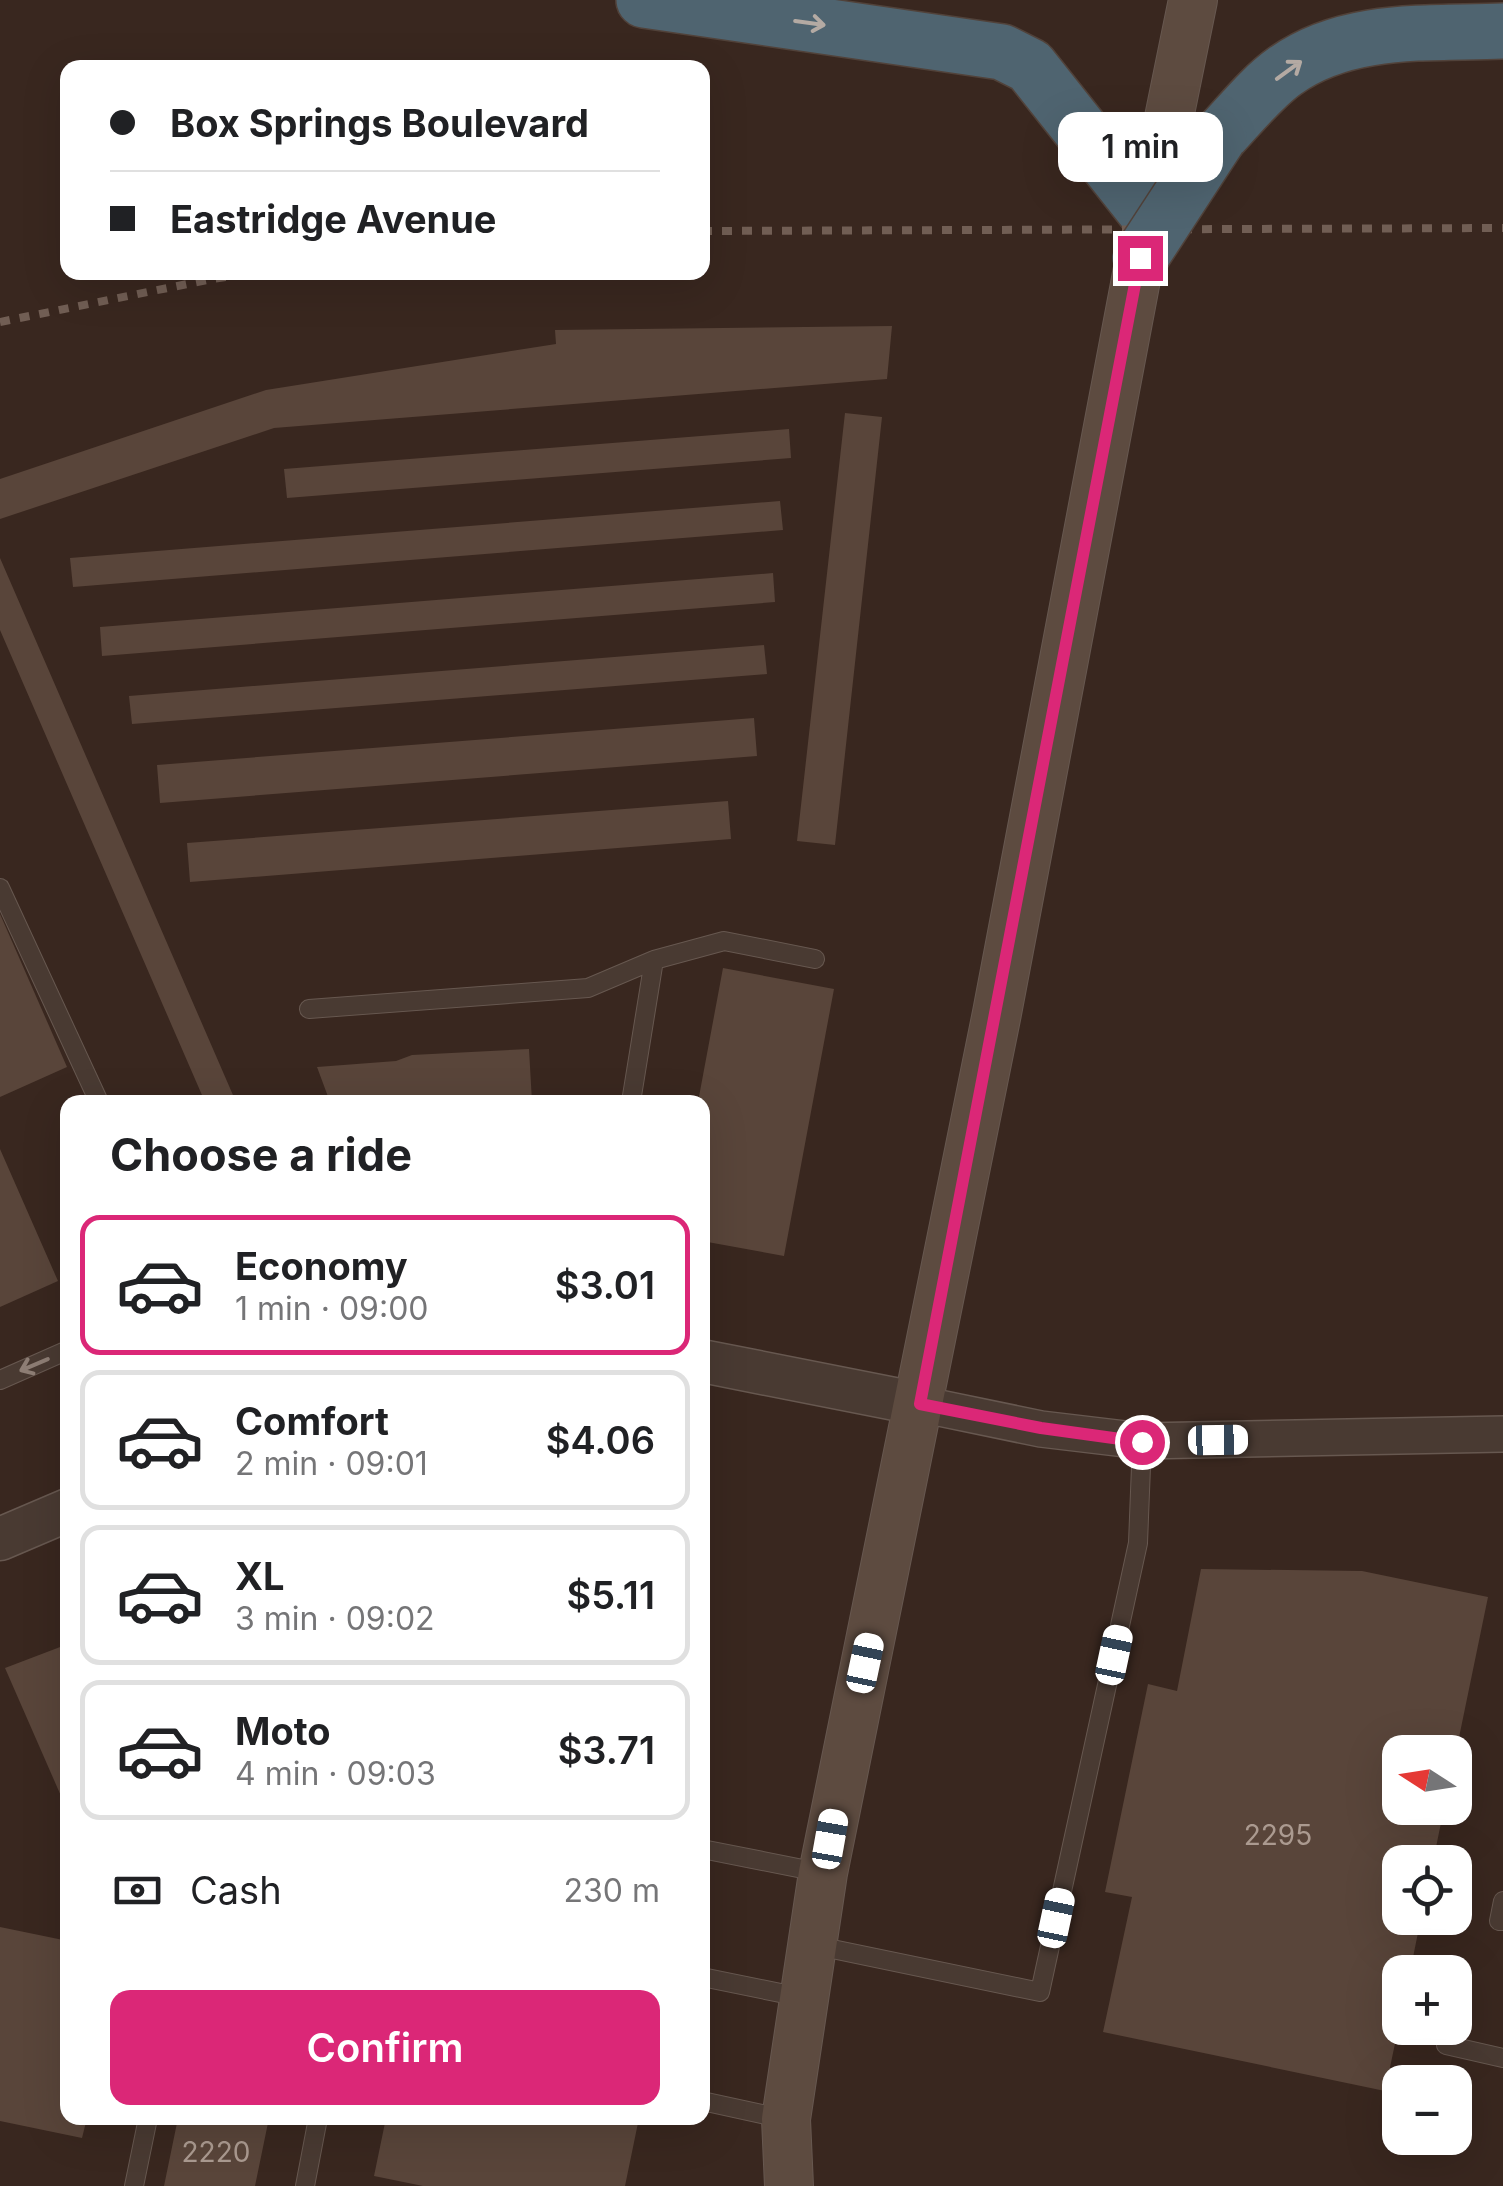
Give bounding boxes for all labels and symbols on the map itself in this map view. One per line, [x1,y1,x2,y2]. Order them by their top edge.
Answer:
one-way arrow [793,14,825,32]
one-way arrow [1275,59,1303,80]
callout: 1 min [1058,113,1222,183]
route end [1118,236,1163,281]
one-way arrow [19,1357,50,1375]
route start [1120,1420,1165,1465]
car [1188,1424,1248,1456]
car [1093,1623,1135,1687]
car [844,1631,886,1695]
north arrow [1382,1735,1472,1825]
car [810,1807,850,1871]
house number: 2295 [1244,1818,1312,1852]
car [1035,1886,1077,1950]
house number: 2220 [182,2135,250,2169]

